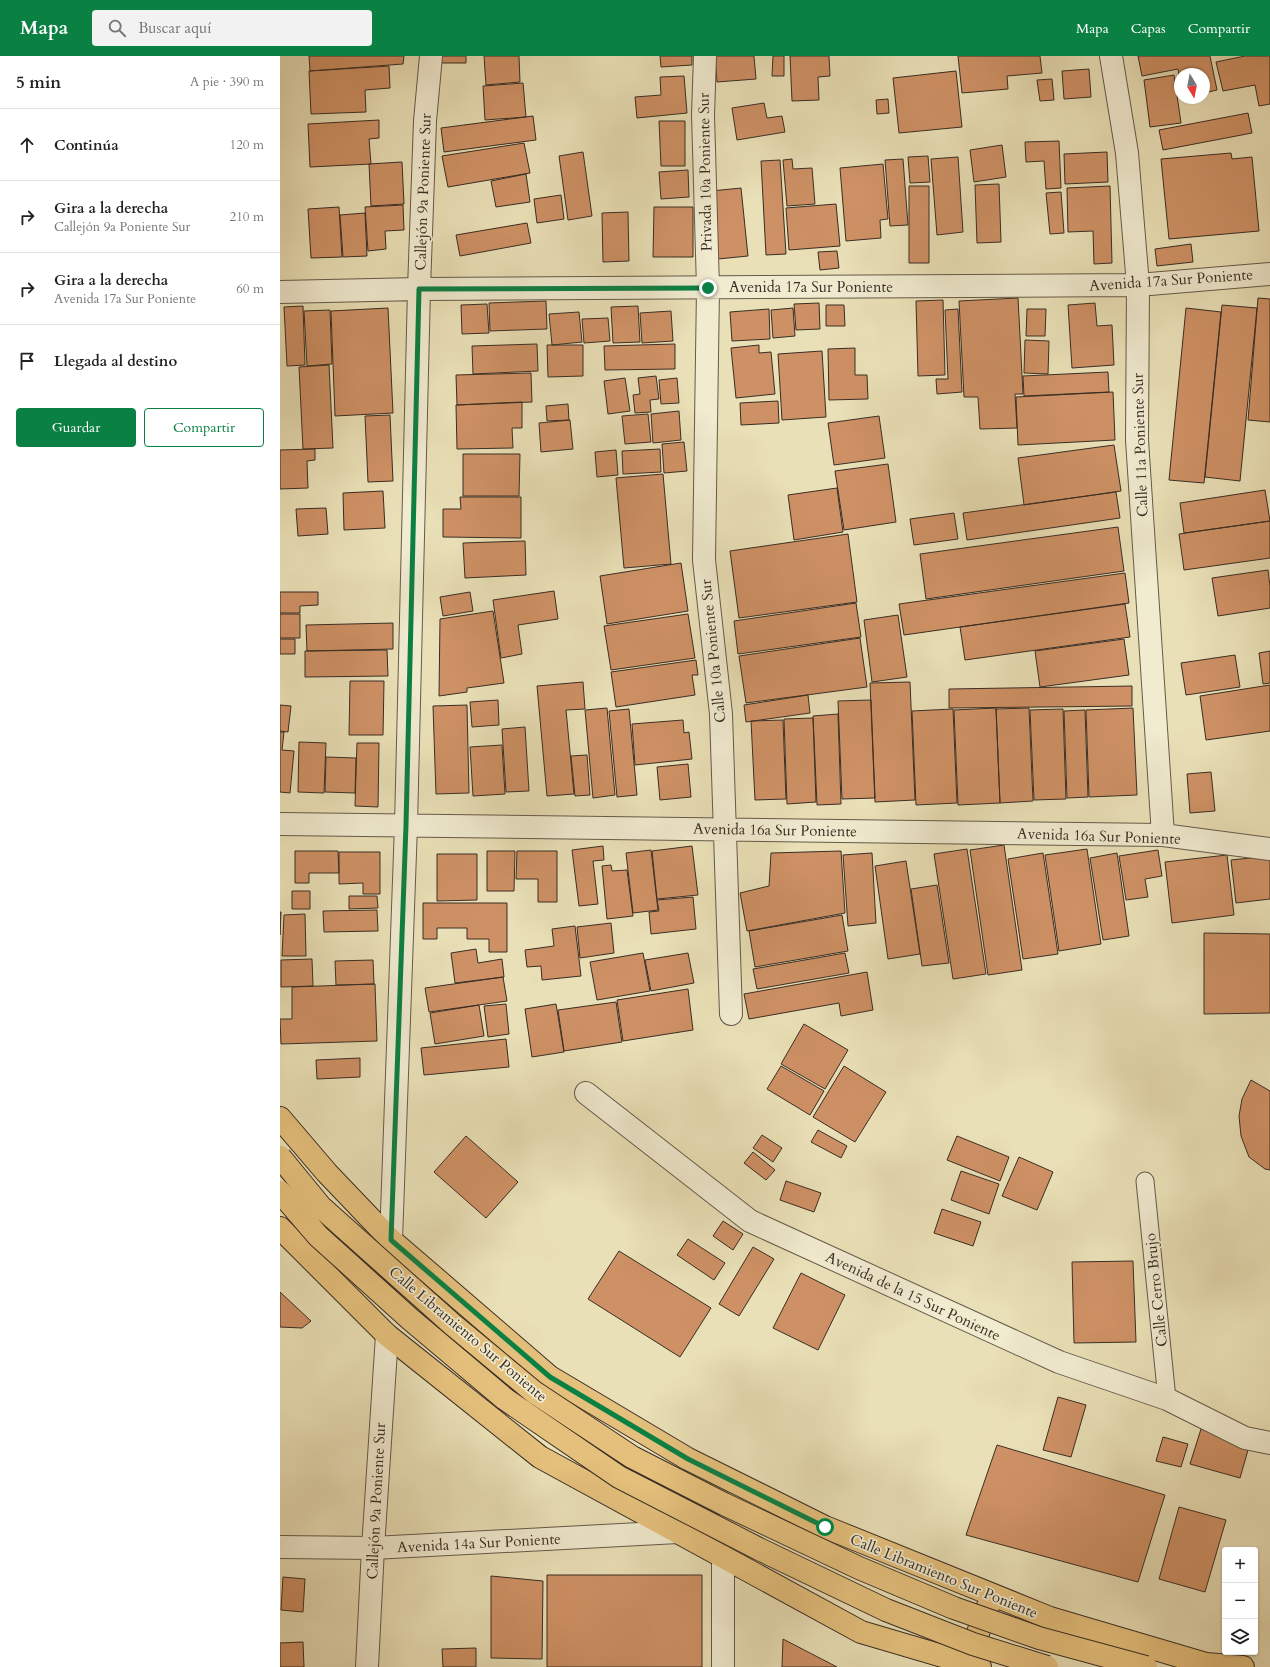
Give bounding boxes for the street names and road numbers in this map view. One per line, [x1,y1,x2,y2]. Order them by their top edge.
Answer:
street label: Privada 10a Poniente Sur [694,92,716,252]
street label: Callejón 9a Poniente Sur [410,113,436,271]
street label: Avenida 17a Sur Poniente [1088,264,1254,296]
street label: Avenida 17a Sur Poniente [729,277,893,297]
street label: Calle 11a Poniente Sur [1127,372,1153,517]
street label: Calle 10a Poniente Sur [695,578,730,724]
street label: Avenida 16a Sur Poniente [693,819,857,841]
street label: Avenida 16a Sur Poniente [1017,823,1182,849]
street label: Calle Cerro Brujo [1140,1232,1172,1348]
street label: Avenida de la 15 Sur Poniente [822,1247,1004,1345]
street label: Calle Libramiento Sur Poniente [385,1262,551,1406]
street label: Callejón 9a Poniente Sur [362,1421,390,1580]
street label: Avenida 14a Sur Poniente [397,1529,562,1557]
street label: Calle Libramiento Sur Poniente [847,1529,1041,1623]

